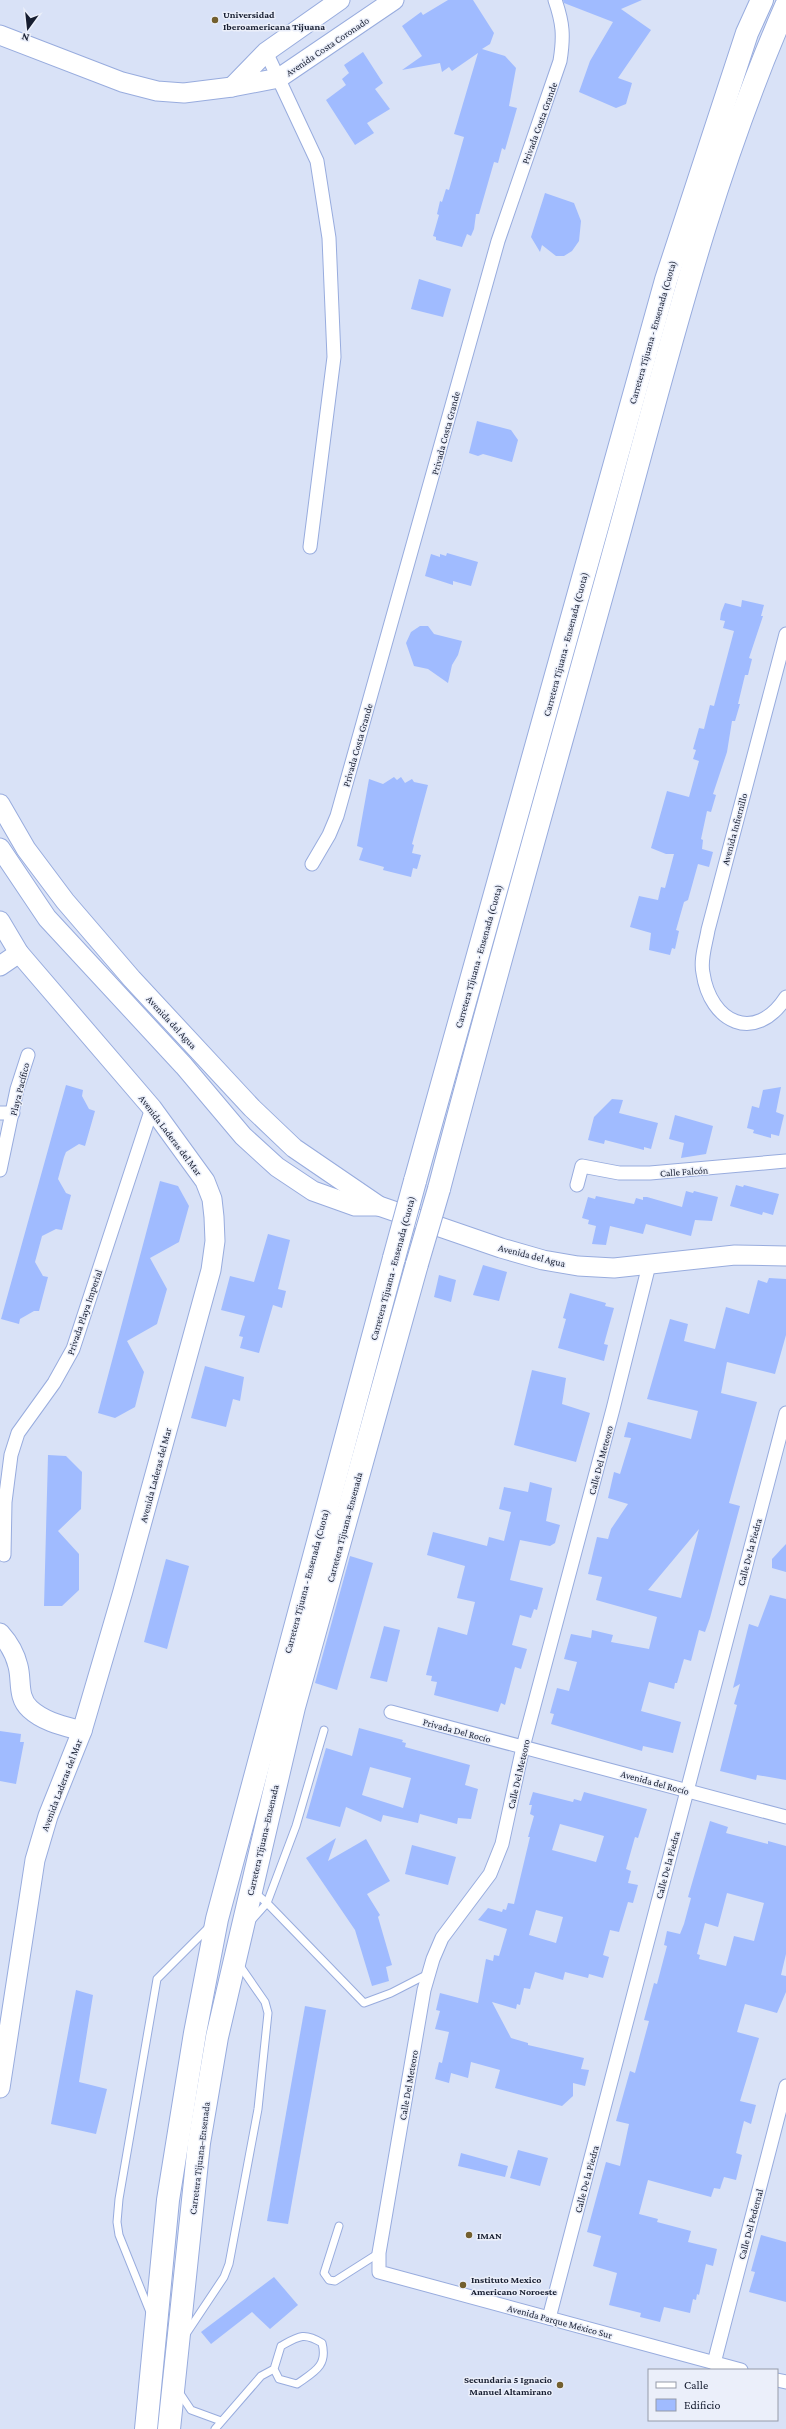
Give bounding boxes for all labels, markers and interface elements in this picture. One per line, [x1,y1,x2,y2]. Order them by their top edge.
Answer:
north arrow [8,8,48,48]
place label: Universidad Iberoamericana Tijuana [223,9,325,33]
street label: Avenida Costa Coronado [284,14,371,78]
marker: Universidad Iberoamericana Tijuana [210,15,220,25]
text: N [20,31,31,44]
street label: Privada Costa Grande [520,80,560,165]
street label: Carretera Tijuana - Ensenada (Cuota) [627,259,679,406]
street label: Privada Costa Grande [429,390,462,476]
street label: Carretera Tijuana - Ensenada (Cuota) [541,571,591,718]
street label: Privada Costa Grande [340,702,375,788]
street label: Avenida Infiernillo [720,792,749,866]
street label: Carretera Tijuana - Ensenada (Cuota) [453,883,505,1030]
street label: Avenida del Agua [144,993,199,1051]
street label: Playa Pacífico [8,1062,31,1117]
street label: Avenida Laderas del Mar [137,1093,205,1178]
street label: Calle Falcón [660,1164,709,1179]
street label: Carretera Tijuana - Ensenada (Cuota) [368,1195,418,1342]
street label: Avenida del Agua [497,1242,567,1269]
street label: Privada Playa Imperial [65,1268,104,1356]
street label: Calle Del Meteoro [586,1424,615,1496]
street label: Avenida Laderas del Mar [138,1426,174,1524]
street label: Carretera Tijuana–Ensenada [324,1470,366,1584]
street label: Carretera Tijuana - Ensenada (Cuota) [282,1508,332,1655]
street label: Calle De la Piedra [735,1517,764,1587]
street label: Privada Del Rocío [422,1716,492,1745]
street label: Avenida Laderas del Mar [39,1737,84,1833]
street label: Calle Del Meteoro [505,1738,532,1810]
street label: Avenida del Rocío [619,1768,690,1797]
street label: Carretera Tijuana–Ensenada [244,1783,282,1897]
street label: Calle De la Piedra [653,1830,682,1900]
street label: Calle Del Meteoro [397,2049,420,2121]
street label: Carretera Tijuana–Ensenada [187,2101,213,2215]
street label: Calle De la Piedra [572,2144,601,2214]
street label: Calle Del Pedernal [736,2187,765,2261]
marker: IMAN [464,2230,474,2240]
place label: IMAN [477,2230,502,2241]
place label: Instituto Mexico Americano Noroeste [470,2274,557,2297]
marker: Instituto Mexico Americano Noroeste [458,2280,468,2290]
street label: Avenida Parque México Sur [506,2302,614,2341]
legend [648,2369,778,2421]
place label: Secundaria 5 Ignacio Manuel Altamirano [464,2374,552,2397]
text: Calle [684,2378,708,2392]
marker: Secundaria 5 Ignacio Manuel Altamirano [555,2380,565,2390]
text: Edificio [684,2398,721,2412]

